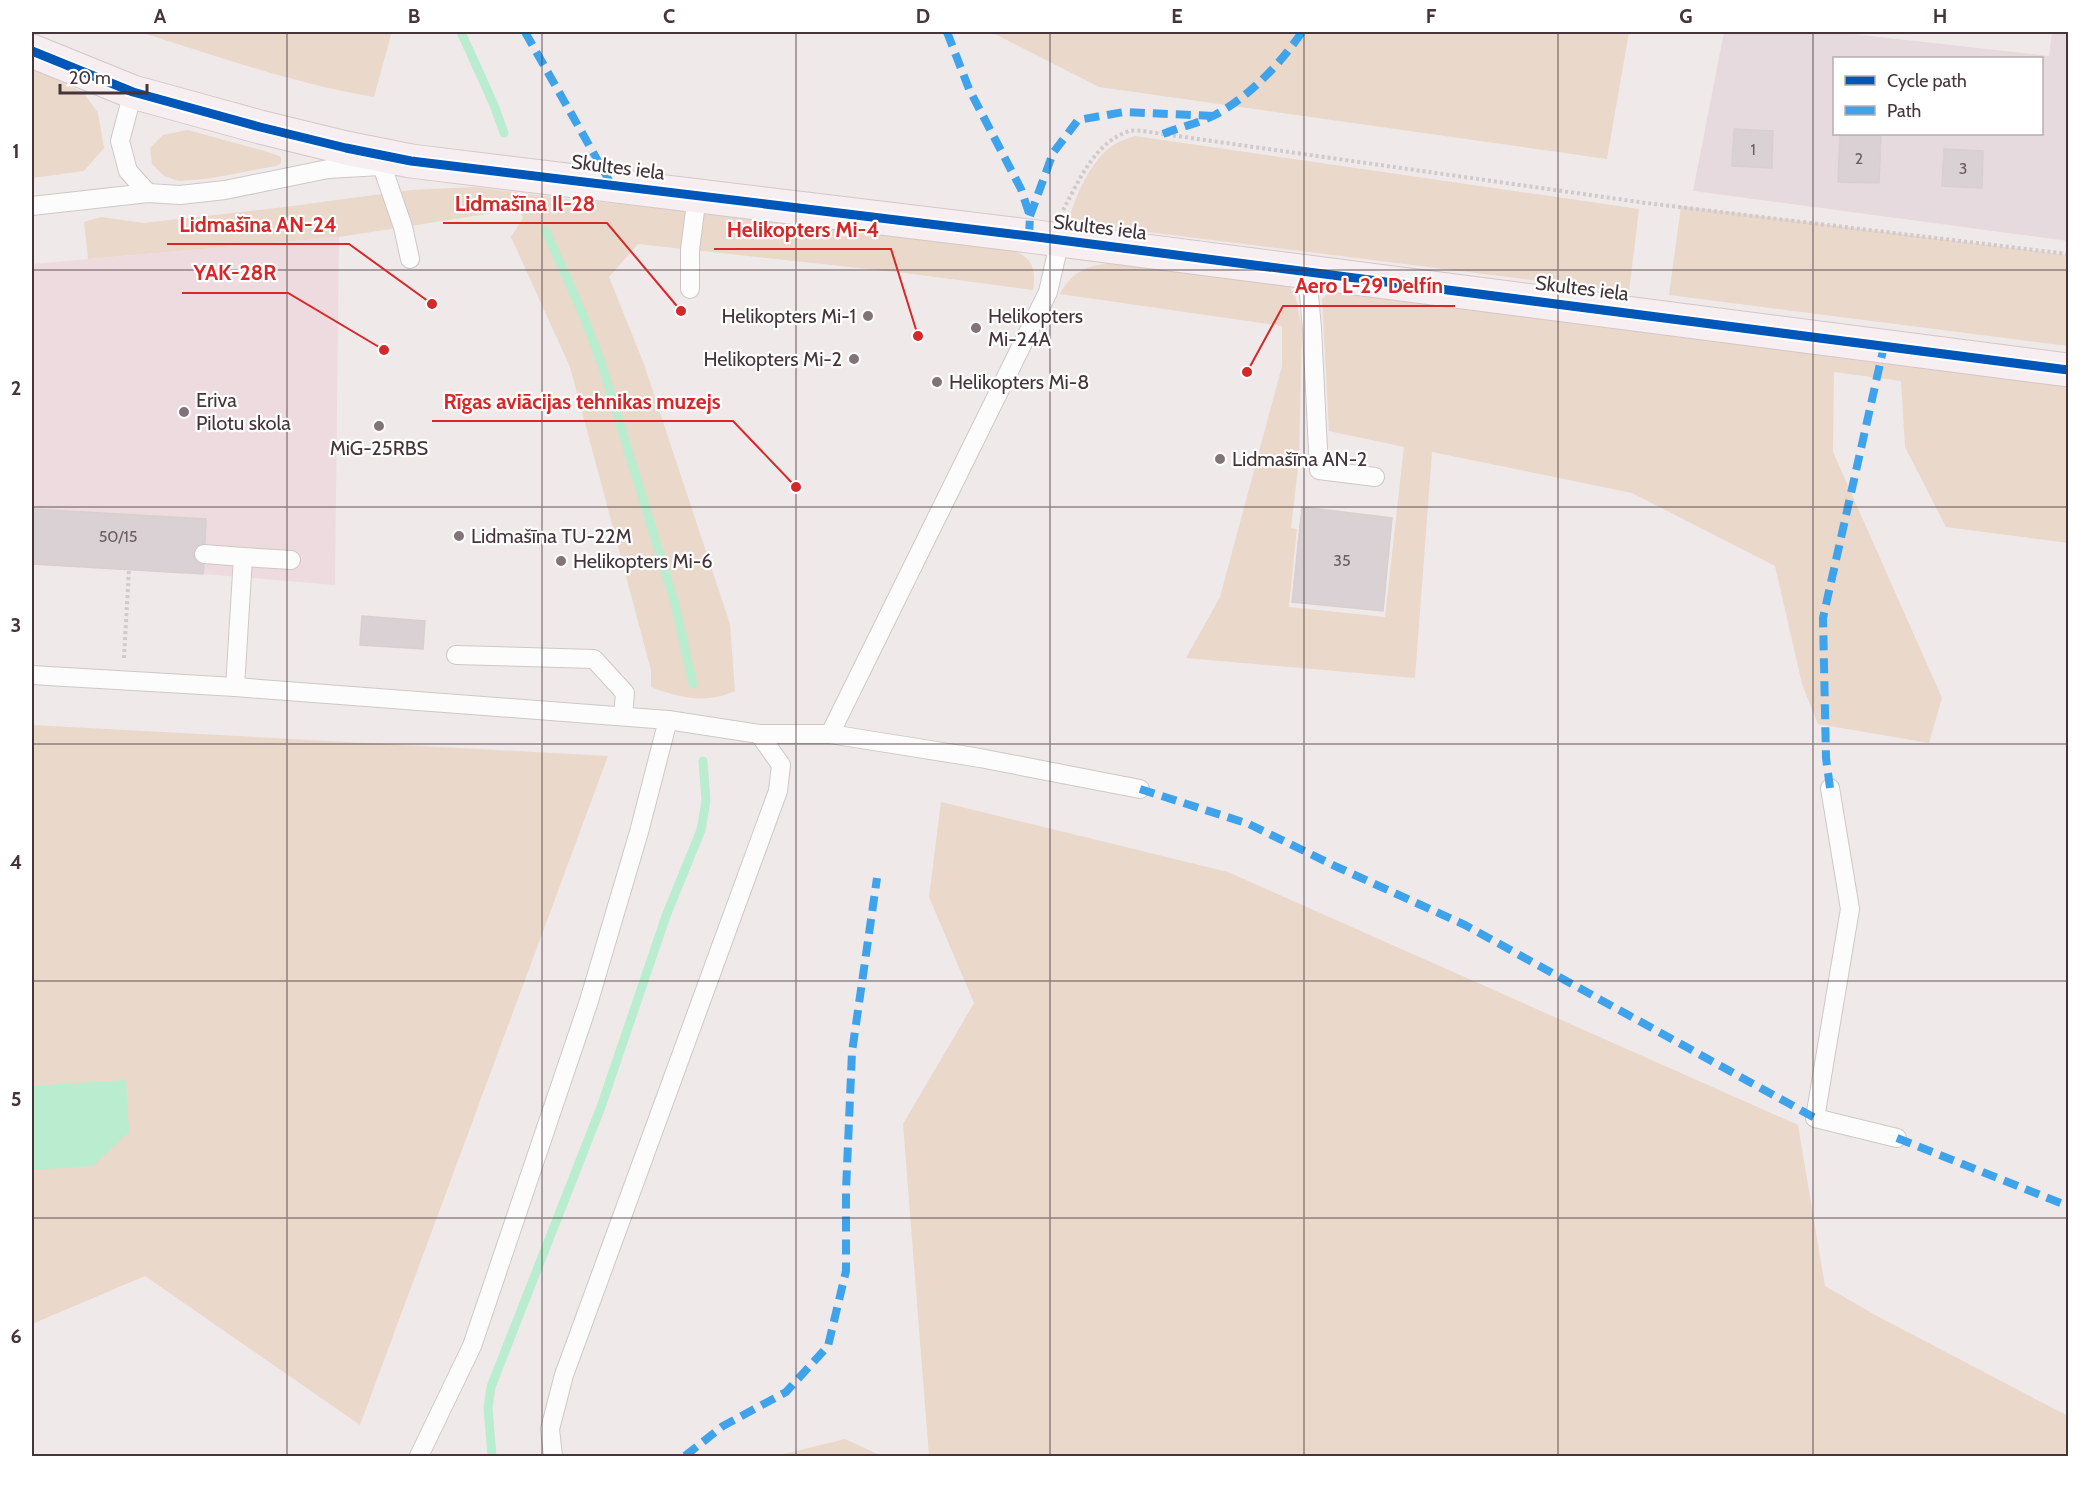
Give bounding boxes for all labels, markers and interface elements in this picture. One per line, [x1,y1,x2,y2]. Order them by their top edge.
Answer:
text: A [154,4,167,28]
text: B [408,4,420,28]
text: C [663,4,675,28]
text: D [916,4,930,28]
text: E [1171,4,1183,28]
text: F [1426,4,1437,28]
text: G [1679,4,1693,28]
text: H [1933,4,1947,28]
scale bar [60,57,147,95]
legend [1833,57,2043,135]
text: 20 m [69,67,111,89]
text: Cycle path [1887,70,1967,92]
text: Path [1887,100,1921,122]
text: 1 [12,139,20,163]
house number: 1 [1750,140,1756,159]
street label: Skultes iela [570,149,667,185]
house number: 2 [1855,149,1863,168]
house number: 3 [1959,159,1967,178]
callout: Lidmašīna Il-28 [443,184,607,223]
text: Lidmašīna Il-28 [455,191,595,216]
callout: Lidmašīna AN-24 [167,205,349,244]
street label: Skultes iela [1052,209,1149,245]
callout: Helikopters Mi-4 [714,210,891,249]
text: Lidmašīna AN-24 [179,212,337,237]
text: Helikopters Mi-4 [727,217,879,242]
callout: YAK-28R [182,254,288,293]
text: YAK-28R [193,260,276,285]
callout: Aero L-29 Delfín [1283,267,1455,306]
street label: Skultes iela [1534,270,1631,306]
text: Aero L-29 Delfín [1295,273,1443,298]
place label: Helikopters Mi-1 [721,304,856,328]
place label: Helikopters Mi-24A [988,304,1083,351]
marker: Helikopters Mi-1 [861,309,875,323]
marker: Helikopters Mi-24A [969,321,983,335]
place label: Helikopters Mi-2 [704,347,842,371]
marker: Helikopters Mi-2 [847,352,861,366]
place label: Helikopters Mi-8 [949,370,1089,394]
marker: Helikopters Mi-8 [930,375,944,389]
text: 2 [11,376,21,400]
callout: Rīgas aviācijas tehnikas muzejs [432,382,733,421]
place label: Eriva Pilotu skola [196,388,291,435]
text: Rīgas aviācijas tehnikas muzejs [443,389,721,414]
marker: Eriva Pilotu skola [177,405,191,419]
marker: MiG-25RBS [372,419,386,433]
place label: MiG-25RBS [330,436,429,460]
place label: Lidmašīna AN-2 [1232,447,1367,471]
marker: Lidmašīna AN-2 [1213,452,1227,466]
place label: Lidmašīna TU-22M [471,524,632,548]
house number: 50/15 [99,527,137,546]
marker: Lidmašīna TU-22M [452,529,466,543]
place label: Helikopters Mi-6 [573,549,713,573]
house number: 35 [1333,551,1351,570]
marker: Helikopters Mi-6 [554,554,568,568]
text: 3 [11,613,21,637]
text: 4 [10,850,22,874]
text: 5 [11,1087,21,1111]
text: 6 [10,1324,22,1348]

